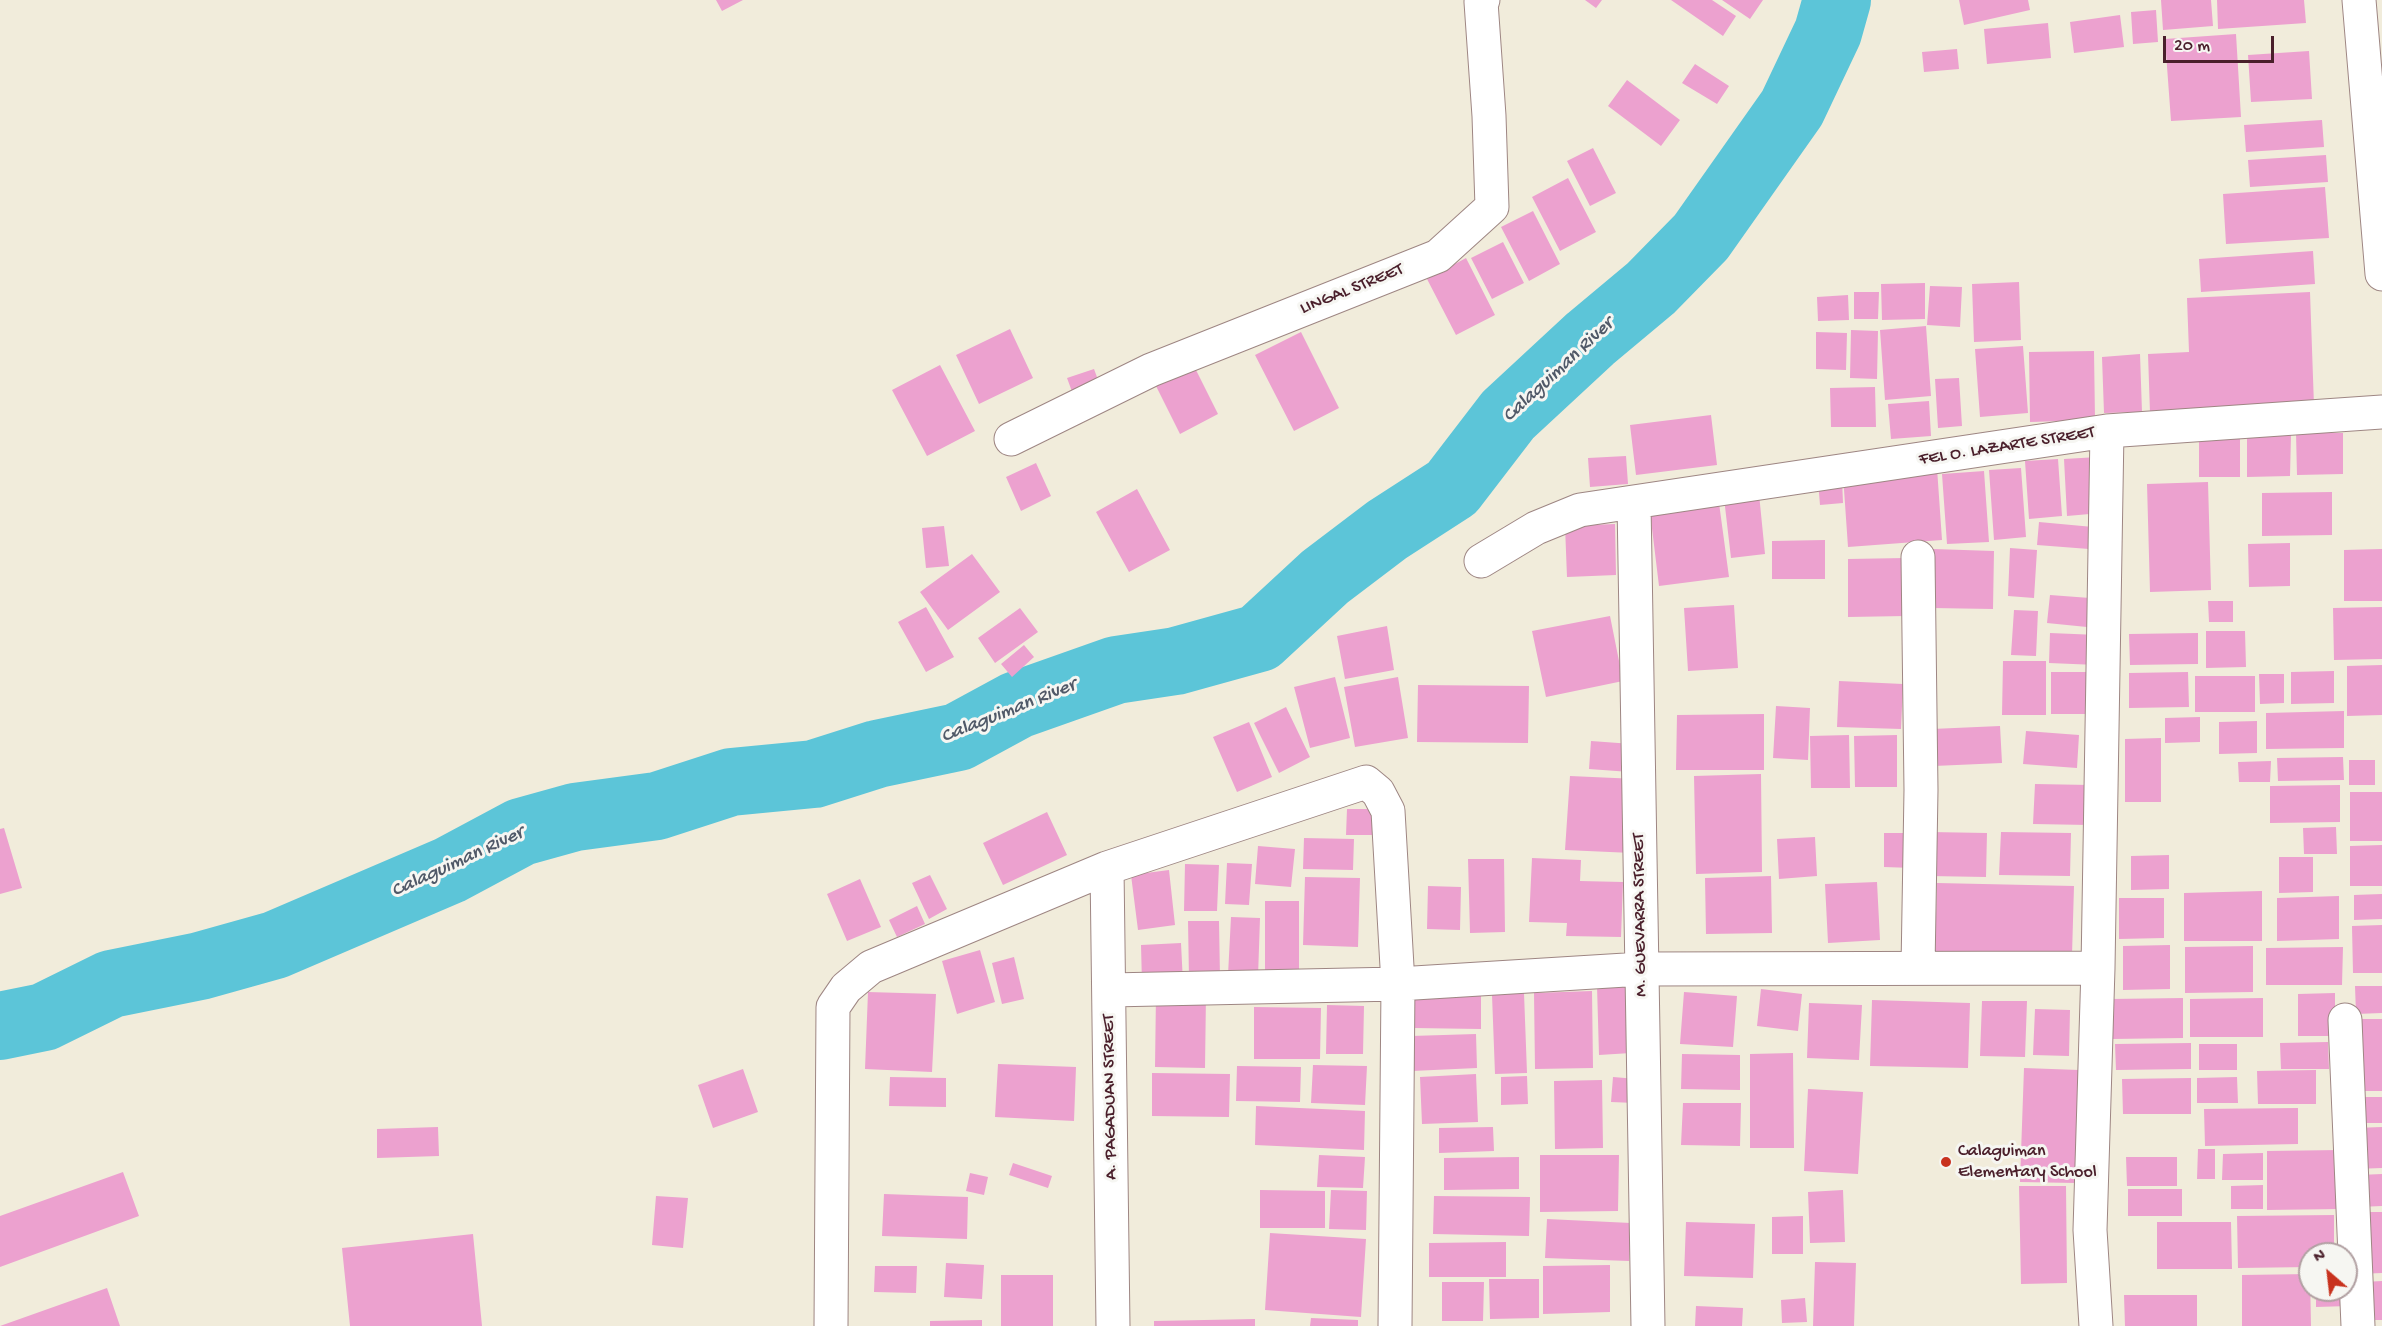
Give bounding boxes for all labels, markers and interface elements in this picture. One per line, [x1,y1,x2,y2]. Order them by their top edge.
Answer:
scale bar [2166,24,2277,62]
text: 20 m [2174,36,2210,57]
street label: LINGAL STREET [1297,259,1407,321]
water label: Calaguiman River [1498,313,1620,429]
street label: FEL O. LAZARTE STREET [1918,422,2096,472]
water label: Calaguiman River [938,674,1080,750]
water label: Calaguiman River [388,822,528,904]
street label: M. GUEVARRA STREET [1629,833,1653,997]
street label: A. PAGADUAN STREET [1099,1014,1123,1180]
place label: Calaguiman Elementary School [1958,1141,2097,1184]
marker: Calaguiman Elementary School [1939,1155,1953,1169]
north arrow [2298,1242,2358,1302]
text: N [2311,1247,2329,1268]

